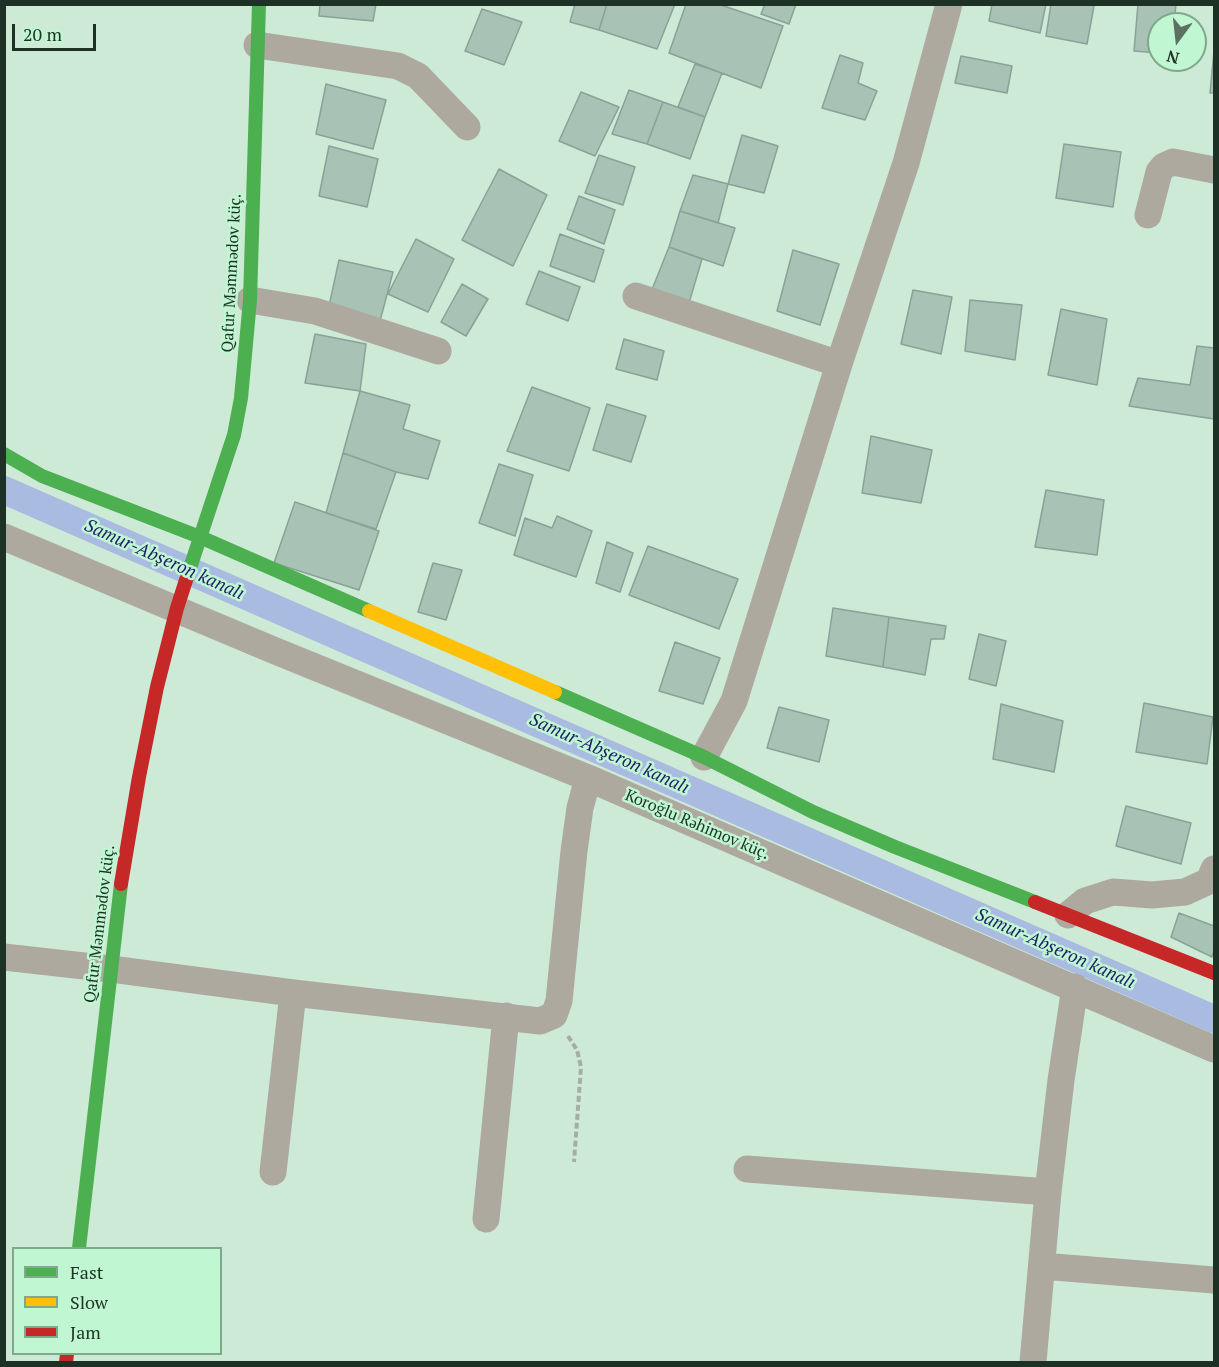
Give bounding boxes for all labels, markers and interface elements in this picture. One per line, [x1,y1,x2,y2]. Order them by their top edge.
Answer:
scale bar [15,12,99,50]
north arrow [1147,12,1207,72]
text: 20 m [23,22,62,46]
text: N [1164,45,1182,70]
street label: Qafur Məmmədov küç. [218,193,246,353]
water label: Samur-Abşeron kanalı [81,515,247,605]
water label: Samur-Abşeron kanalı [526,709,692,799]
street label: Koroğlu Rəhimov küç. [622,786,772,864]
street label: Qafur Məmmədov küç. [81,844,119,1004]
water label: Samur-Abşeron kanalı [972,904,1138,994]
legend [12,1247,222,1355]
text: Fast [70,1260,103,1284]
text: Slow [70,1290,108,1314]
text: Jam [70,1320,101,1344]

